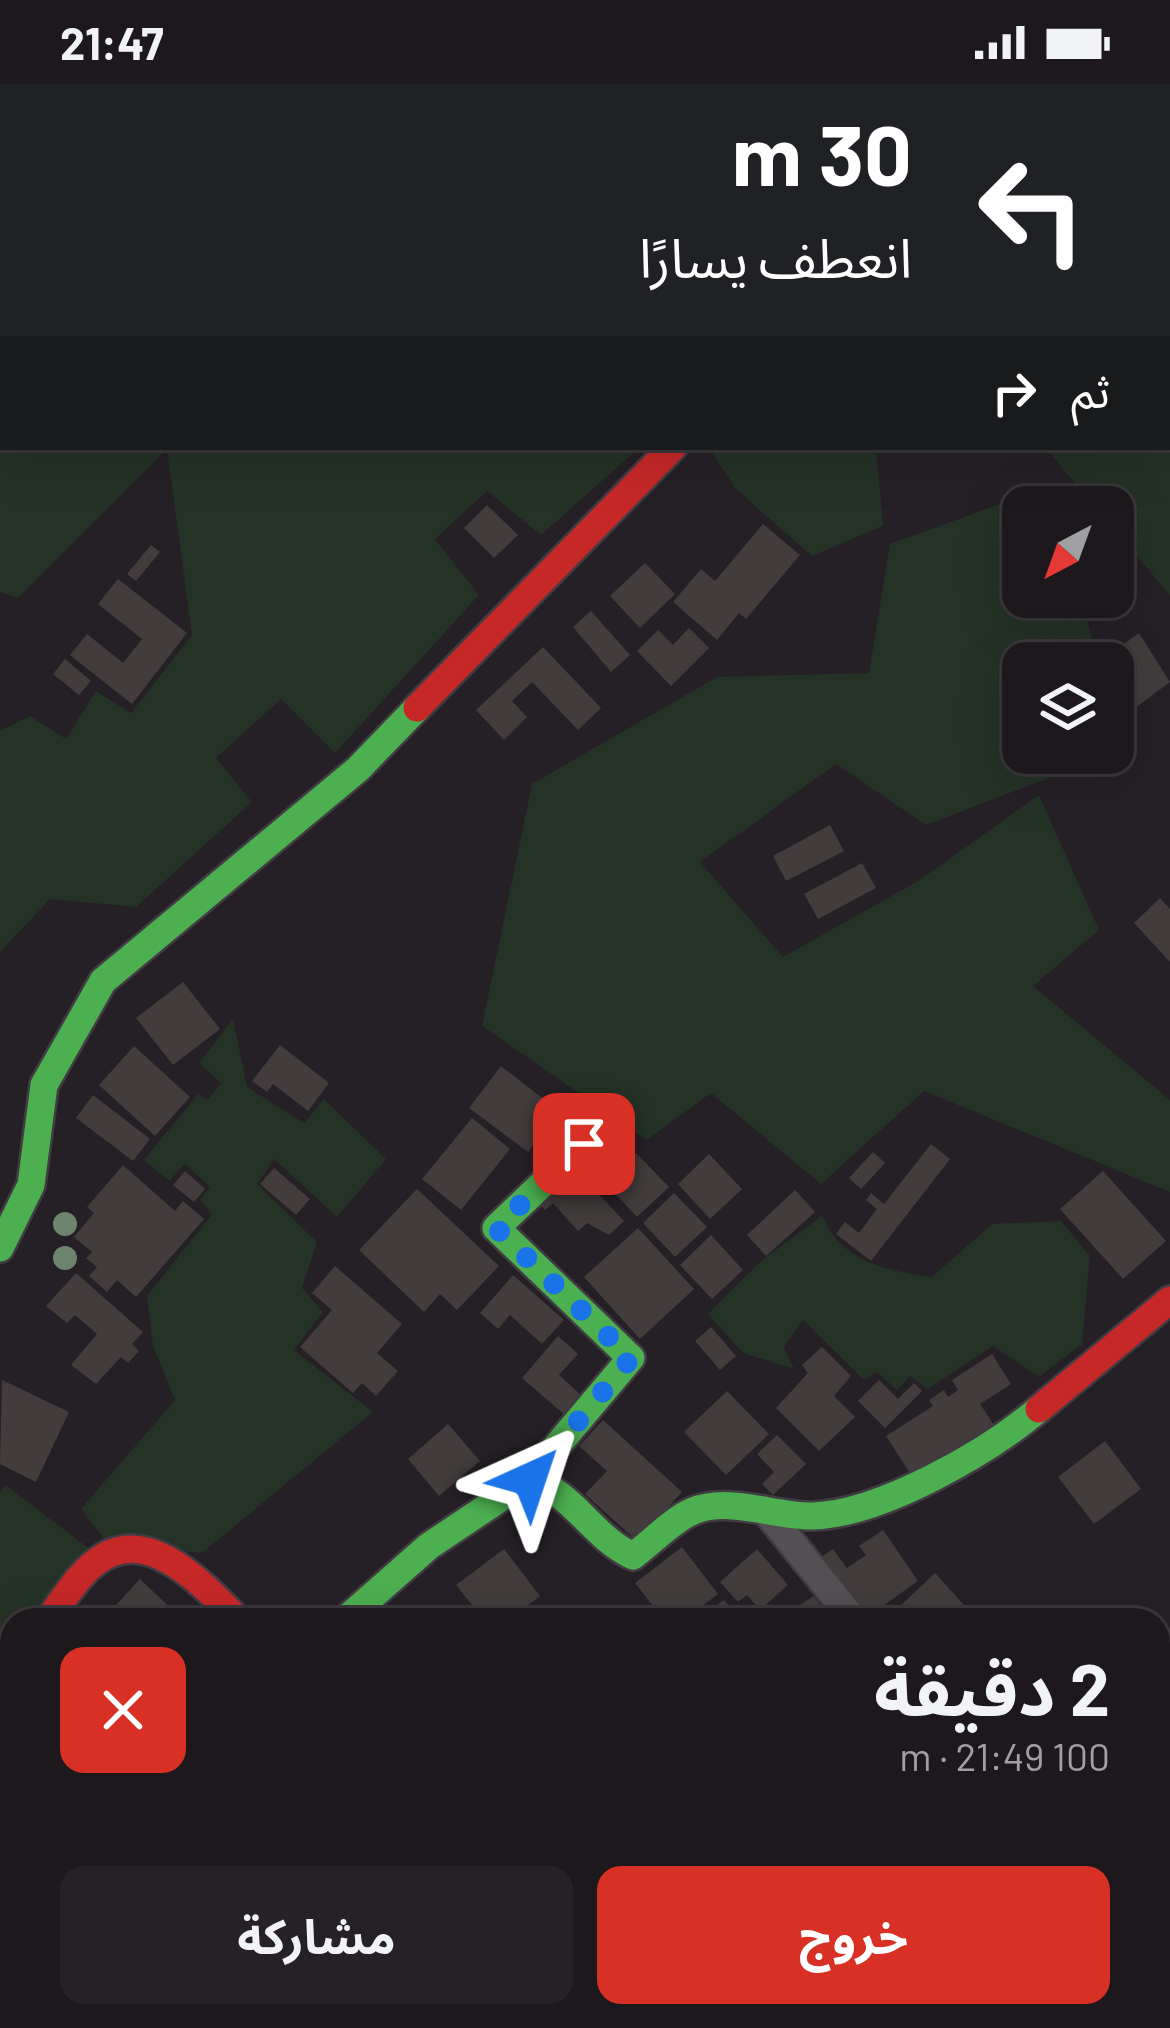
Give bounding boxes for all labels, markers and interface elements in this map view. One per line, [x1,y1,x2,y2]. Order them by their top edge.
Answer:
text: 21:47 [60,15,164,69]
text: 30 m [732,102,912,203]
icon: left [954,132,1110,288]
text: انعطف يسارًا [639,224,912,289]
icon: right [981,360,1047,426]
text: ثم [1071,363,1110,417]
north arrow [1002,486,1134,618]
map controls [1002,486,1134,774]
button: layers [1002,642,1134,774]
pin [533,1093,635,1195]
icon: arrive [551,1111,617,1177]
position arrow [467,1416,593,1542]
text: 2 دقيقة [874,1644,1110,1730]
button: close [60,1647,186,1773]
text: 100 m · 21:49 [899,1732,1110,1779]
button: مشاركة [60,1866,573,2004]
button: خروج [597,1866,1110,2004]

